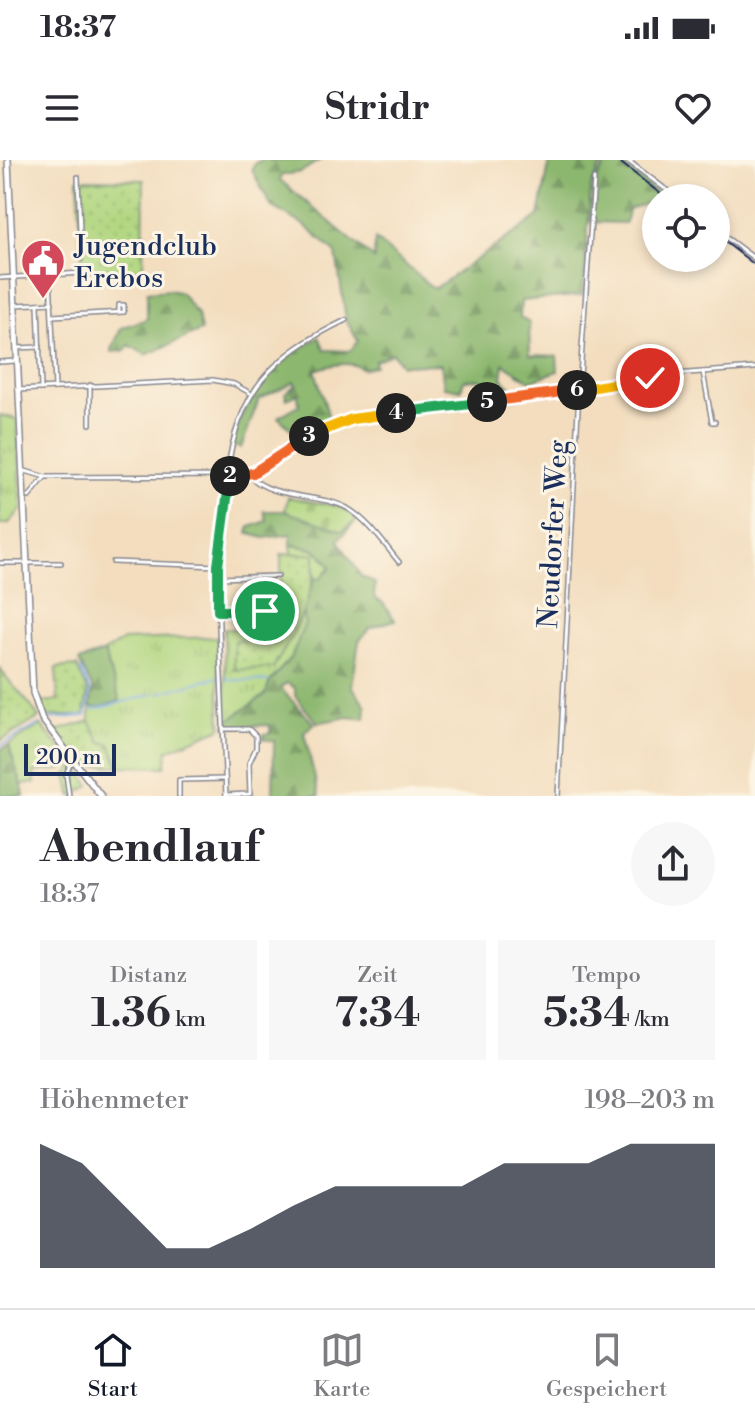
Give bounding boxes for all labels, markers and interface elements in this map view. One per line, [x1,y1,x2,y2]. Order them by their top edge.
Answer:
text: 18:37 [40,9,116,47]
icon: menu [40,86,84,130]
text: Stridr [325,86,430,131]
icon: heart [671,86,715,130]
map controls [642,184,730,272]
button: locate [642,184,730,272]
place label: Jugendclub Erebos [73,229,217,296]
public building icon: Jugendclub Erebos [19,237,67,300]
pin [616,344,684,412]
icon: check [628,356,672,400]
pin: 6 [557,370,597,410]
text: 6 [570,376,584,403]
pin: 5 [467,382,507,422]
text: 5 [480,388,494,415]
pin: 4 [376,393,416,433]
text: 4 [389,399,403,426]
pin: 3 [289,416,329,456]
text: 3 [302,422,316,449]
street label: Neudorfer Weg [531,438,576,629]
pin: 2 [210,456,250,496]
text: 2 [223,462,237,489]
pin [231,577,299,645]
icon: arrive [243,589,287,633]
scale bar [24,740,116,776]
text: 200 m [36,744,102,771]
text: Abendlauf [40,820,260,875]
button: share [631,822,715,906]
text: 18:37 [40,878,99,910]
text: Distanz [110,962,187,989]
text: Zeit [357,962,398,989]
text: Tempo [572,962,641,989]
text: 1.36 [91,989,171,1039]
text: 7:34 [335,989,420,1039]
text: 5:34 [543,989,630,1039]
text: km [171,1006,206,1033]
text: /km [630,1006,670,1033]
text: Höhenmeter [40,1084,189,1116]
text: 198–203 m [585,1084,715,1116]
tab: Start [88,1328,138,1403]
tab: Karte [313,1328,370,1403]
tab: Gespeichert [546,1328,667,1403]

